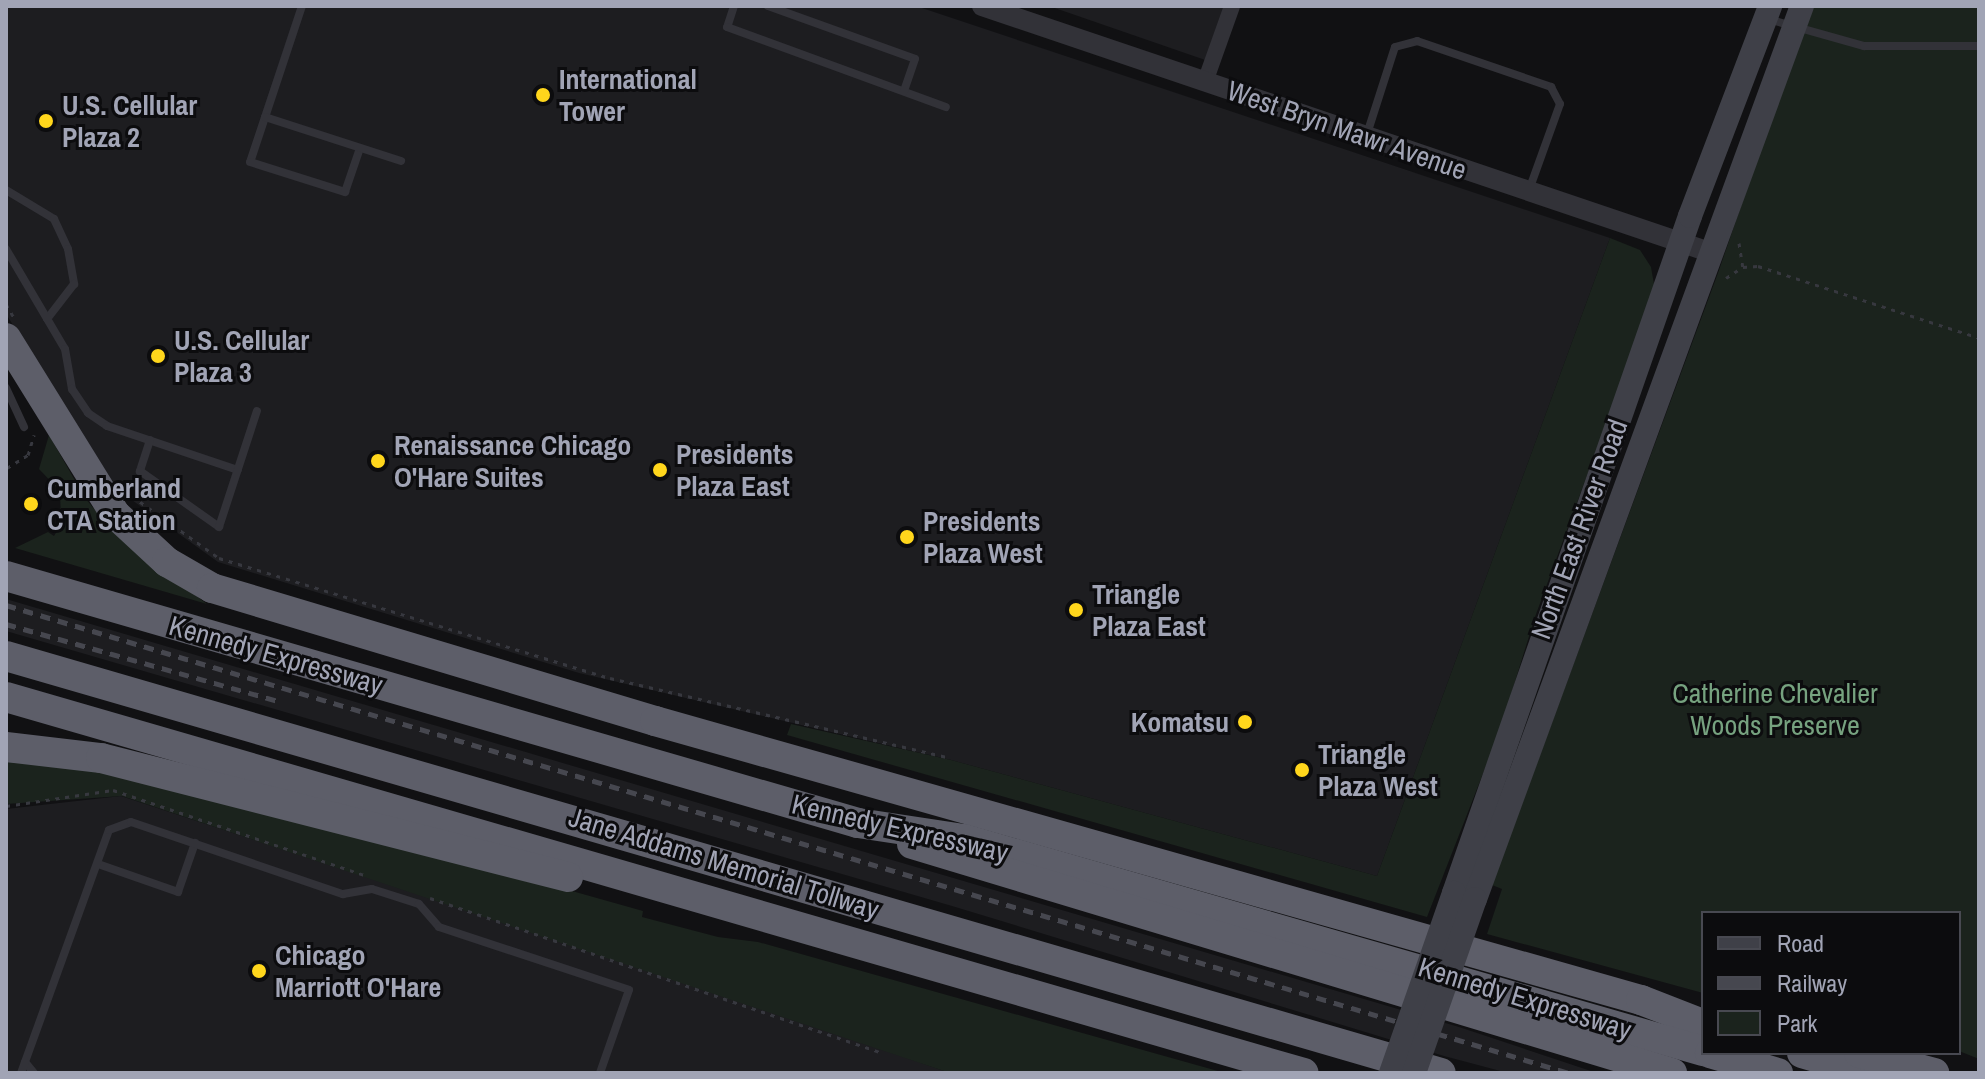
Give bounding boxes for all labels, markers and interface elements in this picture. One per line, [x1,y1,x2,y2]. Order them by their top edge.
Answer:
place label: International Tower [559,62,697,128]
street label: West Bryn Mawr Avenue [1222,73,1472,187]
marker: International Tower [534,86,552,104]
place label: U.S. Cellular Plaza 2 [62,88,197,154]
marker: U.S. Cellular Plaza 2 [37,112,55,130]
place label: U.S. Cellular Plaza 3 [174,323,309,389]
marker: U.S. Cellular Plaza 3 [149,347,167,365]
street label: North East River Road [1524,415,1634,643]
place label: Renaissance Chicago O'Hare Suites [394,428,631,494]
place label: Presidents Plaza East [676,437,793,503]
marker: Renaissance Chicago O'Hare Suites [369,452,387,470]
marker: Presidents Plaza East [651,461,669,479]
place label: Cumberland CTA Station [47,471,181,537]
marker: Cumberland CTA Station [22,495,40,513]
place label: Presidents Plaza West [923,504,1043,570]
marker: Presidents Plaza West [898,528,916,546]
place label: Triangle Plaza East [1092,577,1206,643]
marker: Triangle Plaza East [1067,601,1085,619]
street label: Kennedy Expressway [165,608,387,702]
park label: Catherine Chevalier Woods Preserve [1672,676,1878,742]
place label: Komatsu [1131,705,1229,739]
marker: Komatsu [1236,713,1254,731]
place label: Triangle Plaza West [1318,737,1438,803]
marker: Triangle Plaza West [1293,761,1311,779]
street label: Kennedy Expressway [789,787,1011,869]
street label: Jane Addams Memorial Tollway [564,800,884,926]
legend [1701,911,1961,1055]
text: Road [1777,927,1824,959]
place label: Chicago Marriott O'Hare [275,938,441,1004]
street label: Kennedy Expressway [1415,950,1635,1046]
marker: Chicago Marriott O'Hare [250,962,268,980]
text: Railway [1777,967,1847,999]
text: Park [1777,1007,1817,1039]

